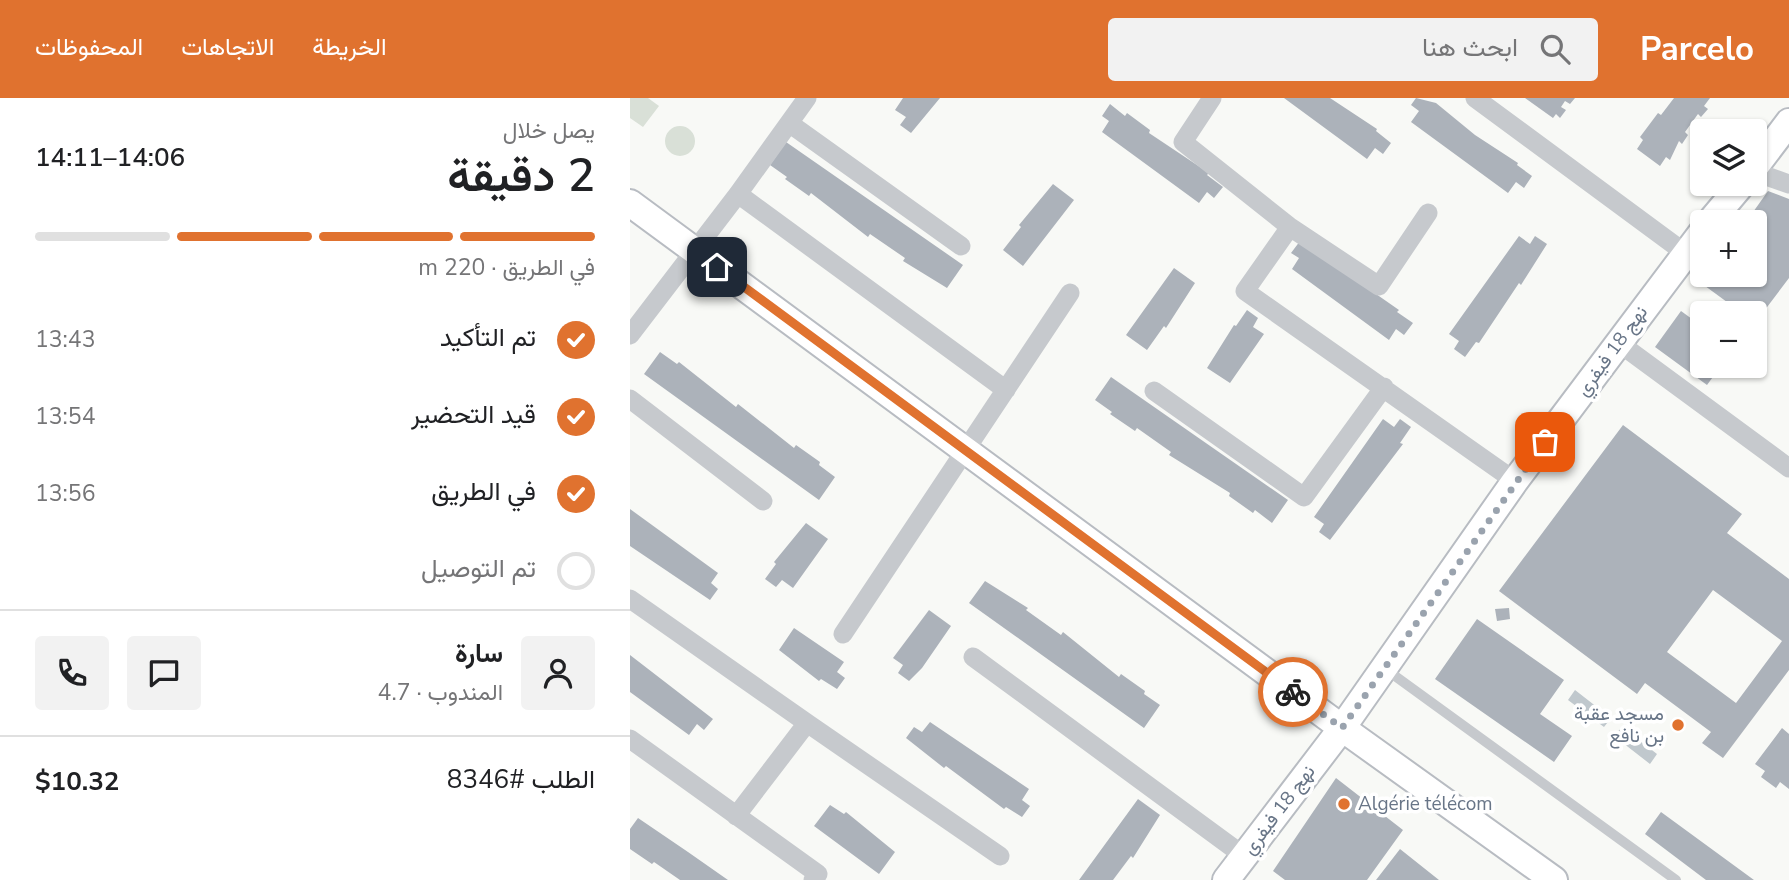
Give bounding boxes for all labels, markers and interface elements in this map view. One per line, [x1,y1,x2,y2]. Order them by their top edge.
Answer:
search box [1108,18,1598,81]
text: Parcelo [1640,27,1754,72]
text: ابحث هنا [1422,30,1518,65]
icon: search [1536,30,1574,68]
text: المحفوظات [35,31,143,63]
text: الاتجاهات [181,31,274,63]
text: الخريطة [312,31,387,63]
text: يصل خلال [503,115,595,146]
map controls [1690,119,1767,378]
button: layers [1690,119,1767,196]
text: 14:06–14:11 [35,140,185,175]
text: 2 دقيقة [447,144,595,207]
button: + [1690,210,1767,287]
pin [687,237,747,297]
icon: home [698,248,736,286]
text: في الطريق · 220 m [418,252,595,283]
street label: نهج 18 فيفري [1570,300,1655,403]
button: − [1690,301,1767,378]
text: تم التأكيد [440,320,536,355]
icon: check [557,321,595,359]
text: 13:43 [35,324,95,355]
text: قيد التحضير [411,397,536,432]
icon: check [557,398,595,436]
text: 13:54 [35,401,95,432]
pin [1515,412,1575,472]
icon: bag [1526,423,1564,461]
text: في الطريق [431,474,536,509]
icon: check [557,475,595,513]
text: 13:56 [35,478,95,509]
text: تم التوصيل [421,551,536,586]
button: phone [35,636,109,710]
button: chat [127,636,201,710]
text: سارة [455,636,503,671]
button: person [521,636,595,710]
courier [1258,657,1328,727]
icon: bike [1274,673,1312,711]
text: المندوب · 4.7 [378,677,503,708]
place label: مسجد عقبة بن نافع [1574,701,1664,749]
marker: مسجد عقبة بن نافع [1670,717,1686,733]
street label: نهج 18 فيفري [1237,760,1323,861]
text: الطلب #8346 [447,762,595,797]
text: $10.32 [35,764,119,799]
place label: Algérie télécom [1358,791,1493,817]
marker: Algérie télécom [1336,796,1352,812]

